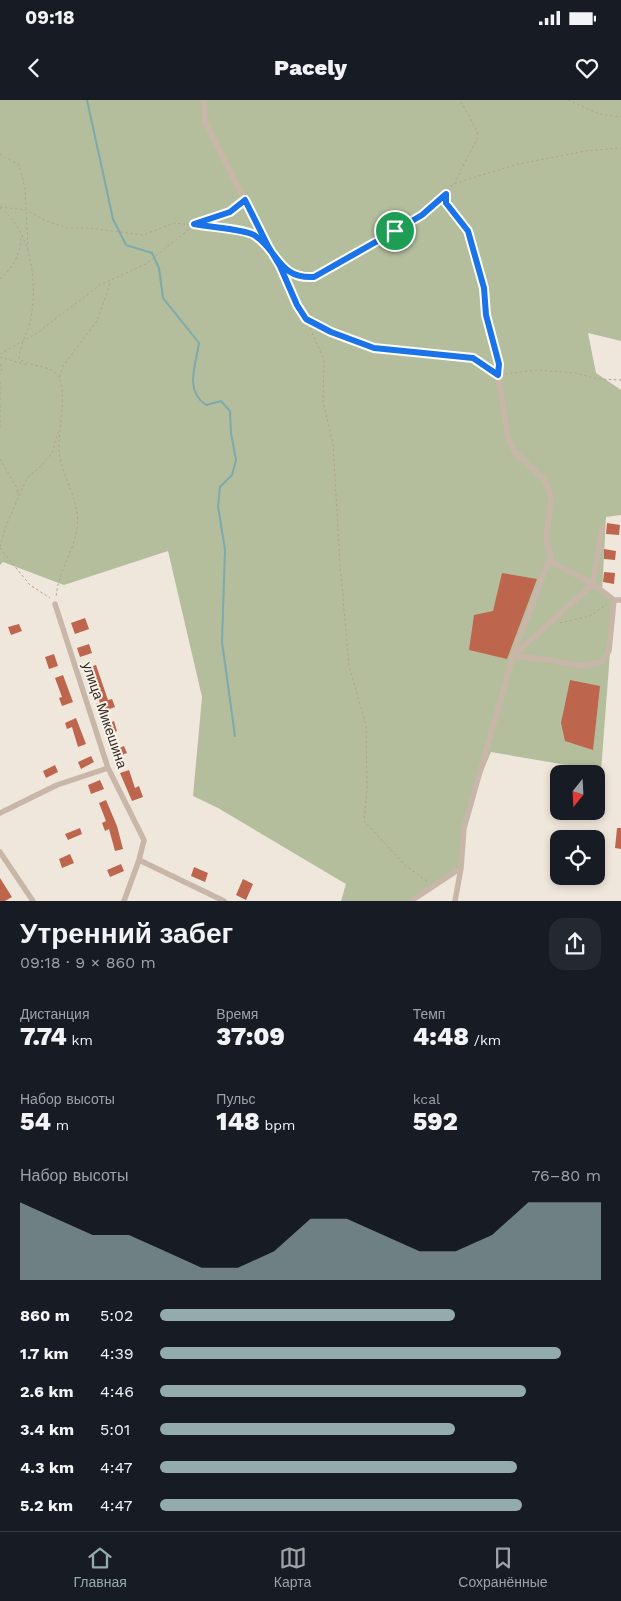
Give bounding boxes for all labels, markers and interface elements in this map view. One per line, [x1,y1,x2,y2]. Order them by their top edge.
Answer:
text: 09:18 [25,6,75,29]
icon: back [20,54,48,82]
icon: heart [573,54,601,82]
text: Pacely [274,55,347,80]
pin [374,210,416,252]
icon: arrive [381,217,409,245]
street label: улица Микешина [79,660,131,770]
north arrow [550,765,605,820]
map controls [550,765,605,885]
button: locate [550,830,605,885]
text: Утренний забег [20,917,233,950]
button: share [549,918,601,970]
text: 09:18 · 9 × 860 m [20,953,156,972]
text: Дистанция [20,1006,90,1022]
text: Время [216,1006,258,1022]
text: Темп [413,1006,445,1022]
text: 7.74 [20,1022,67,1051]
text: 37:09 [216,1022,285,1051]
text: 4:48 [413,1022,469,1051]
text: km [67,1032,93,1048]
text: /km [469,1032,501,1048]
text: Набор высоты [20,1091,115,1107]
text: Пульс [216,1091,256,1107]
text: kcal [413,1091,440,1107]
text: 54 [20,1107,51,1136]
text: 148 [216,1107,260,1136]
text: 592 [413,1107,458,1136]
text: m [51,1117,69,1133]
text: bpm [260,1117,295,1133]
text: Набор высоты [20,1166,128,1185]
text: 76–80 m [531,1166,601,1185]
text: 860 m [20,1306,70,1325]
text: 5:02 [100,1306,133,1325]
text: 1.7 km [20,1344,69,1363]
text: 4:39 [100,1344,134,1363]
text: 2.6 km [20,1382,74,1401]
text: 4:46 [100,1382,134,1401]
text: 3.4 km [20,1420,74,1439]
text: 5:01 [100,1420,130,1439]
text: 4.3 km [20,1458,74,1477]
text: 4:47 [100,1458,132,1477]
text: 5.2 km [20,1496,73,1515]
text: 4:47 [100,1496,132,1515]
tab: Главная [74,1544,127,1590]
tab: Карта [274,1544,311,1590]
tab: Сохранённые [458,1544,547,1590]

